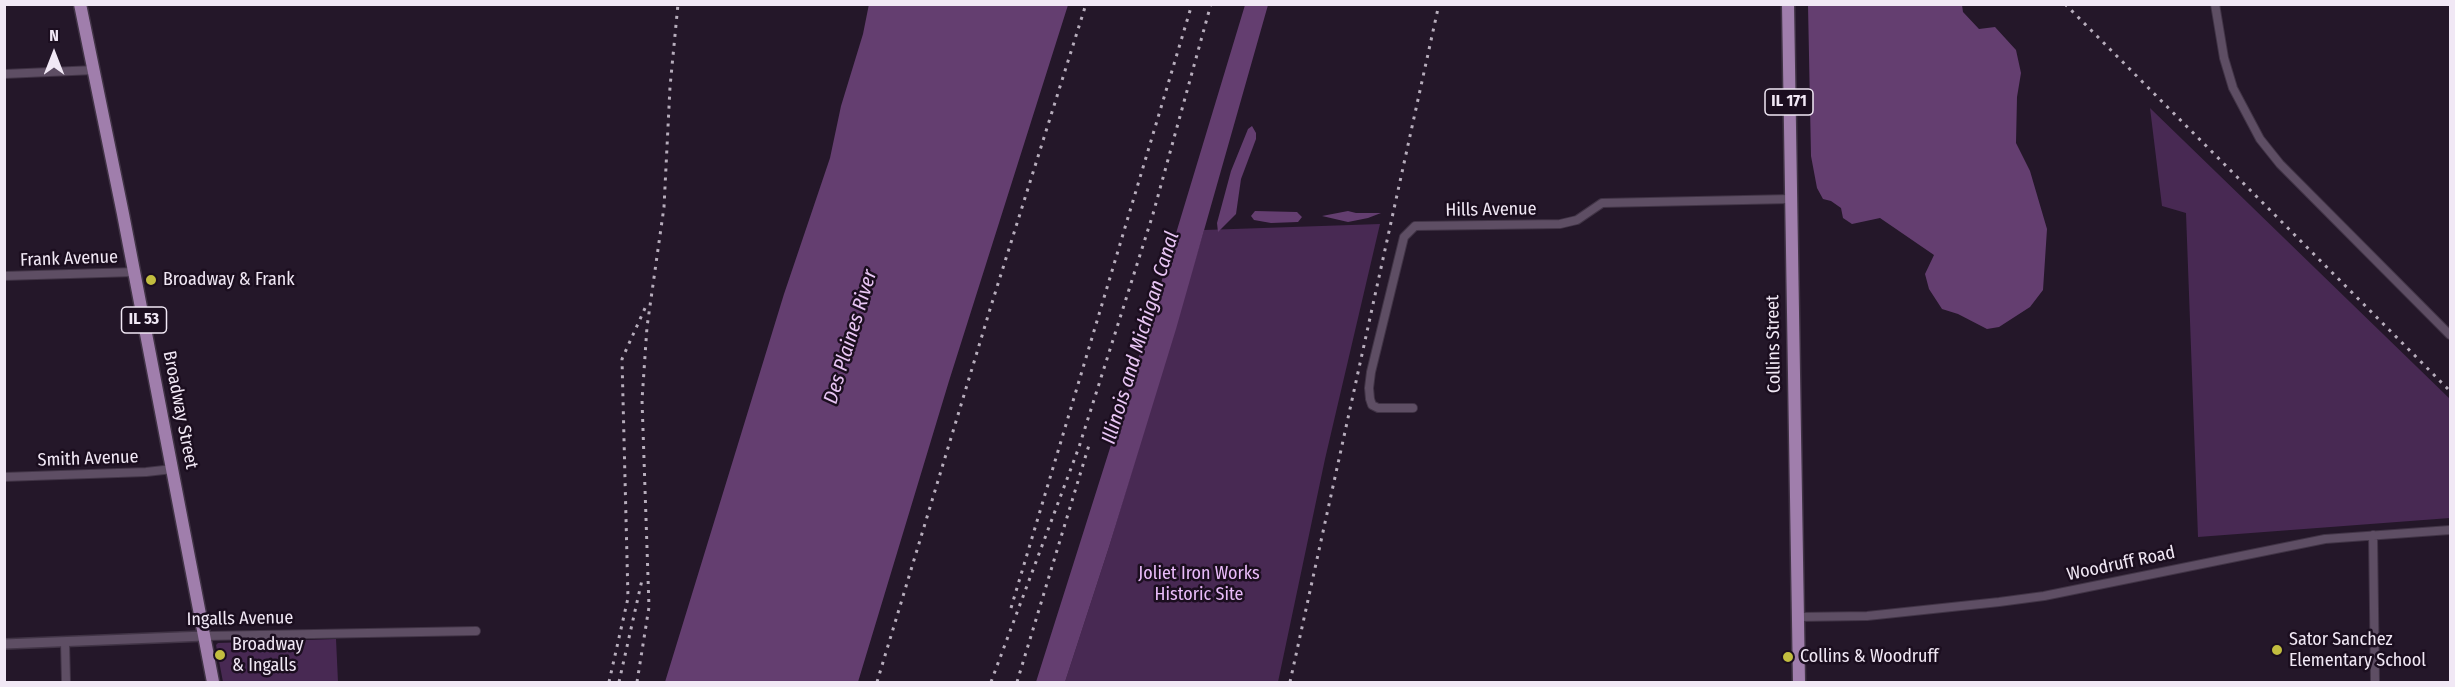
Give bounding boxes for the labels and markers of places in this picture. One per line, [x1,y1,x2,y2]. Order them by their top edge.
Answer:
place label: Broadway & Frank [163,269,295,291]
marker: Broadway & Frank [144,273,158,287]
place label: Sator Sanchez Elementary School [2289,629,2426,672]
place label: Broadway & Ingalls [232,634,304,676]
marker: Sator Sanchez Elementary School [2270,643,2284,657]
place label: Collins & Woodruff [1800,646,1938,668]
marker: Broadway & Ingalls [213,648,227,662]
marker: Collins & Woodruff [1781,650,1795,664]

